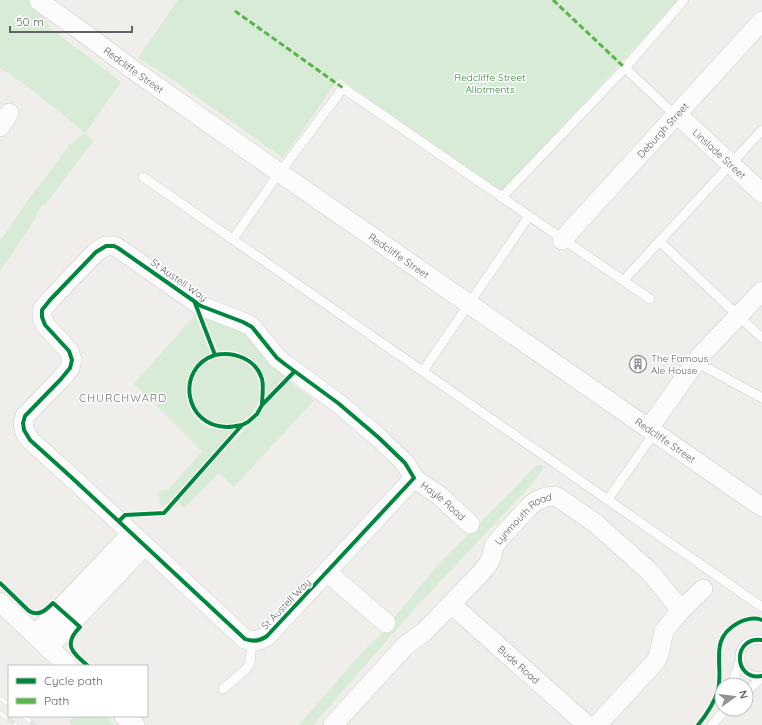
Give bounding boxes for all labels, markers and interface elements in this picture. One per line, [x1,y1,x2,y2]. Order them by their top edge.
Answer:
scale bar [10,8,132,34]
text: 50 m [16,14,44,29]
street label: Redcliffe Street [101,44,167,96]
park label: Redcliffe Street Allotments [455,71,526,96]
street label: Deburgh Street [634,99,691,160]
street label: Linslade Street [690,126,749,182]
street label: Redcliffe Street [366,230,432,281]
street label: St Austell Way [148,256,210,304]
place label: The Famous Ale House [651,352,708,377]
building icon: The Famous Ale House [628,354,648,374]
district label: CHURCHWARD [79,391,167,405]
street label: Redcliffe Street [633,415,699,466]
street label: Hayle Road [418,478,468,523]
street label: Lynmouth Road [491,490,552,547]
street label: St Austell Way [258,576,314,632]
street label: Bude Road [495,643,543,686]
legend [8,665,148,717]
text: Cycle path [44,673,103,688]
north arrow [714,677,754,717]
text: N [736,689,751,700]
text: Path [44,693,69,708]

